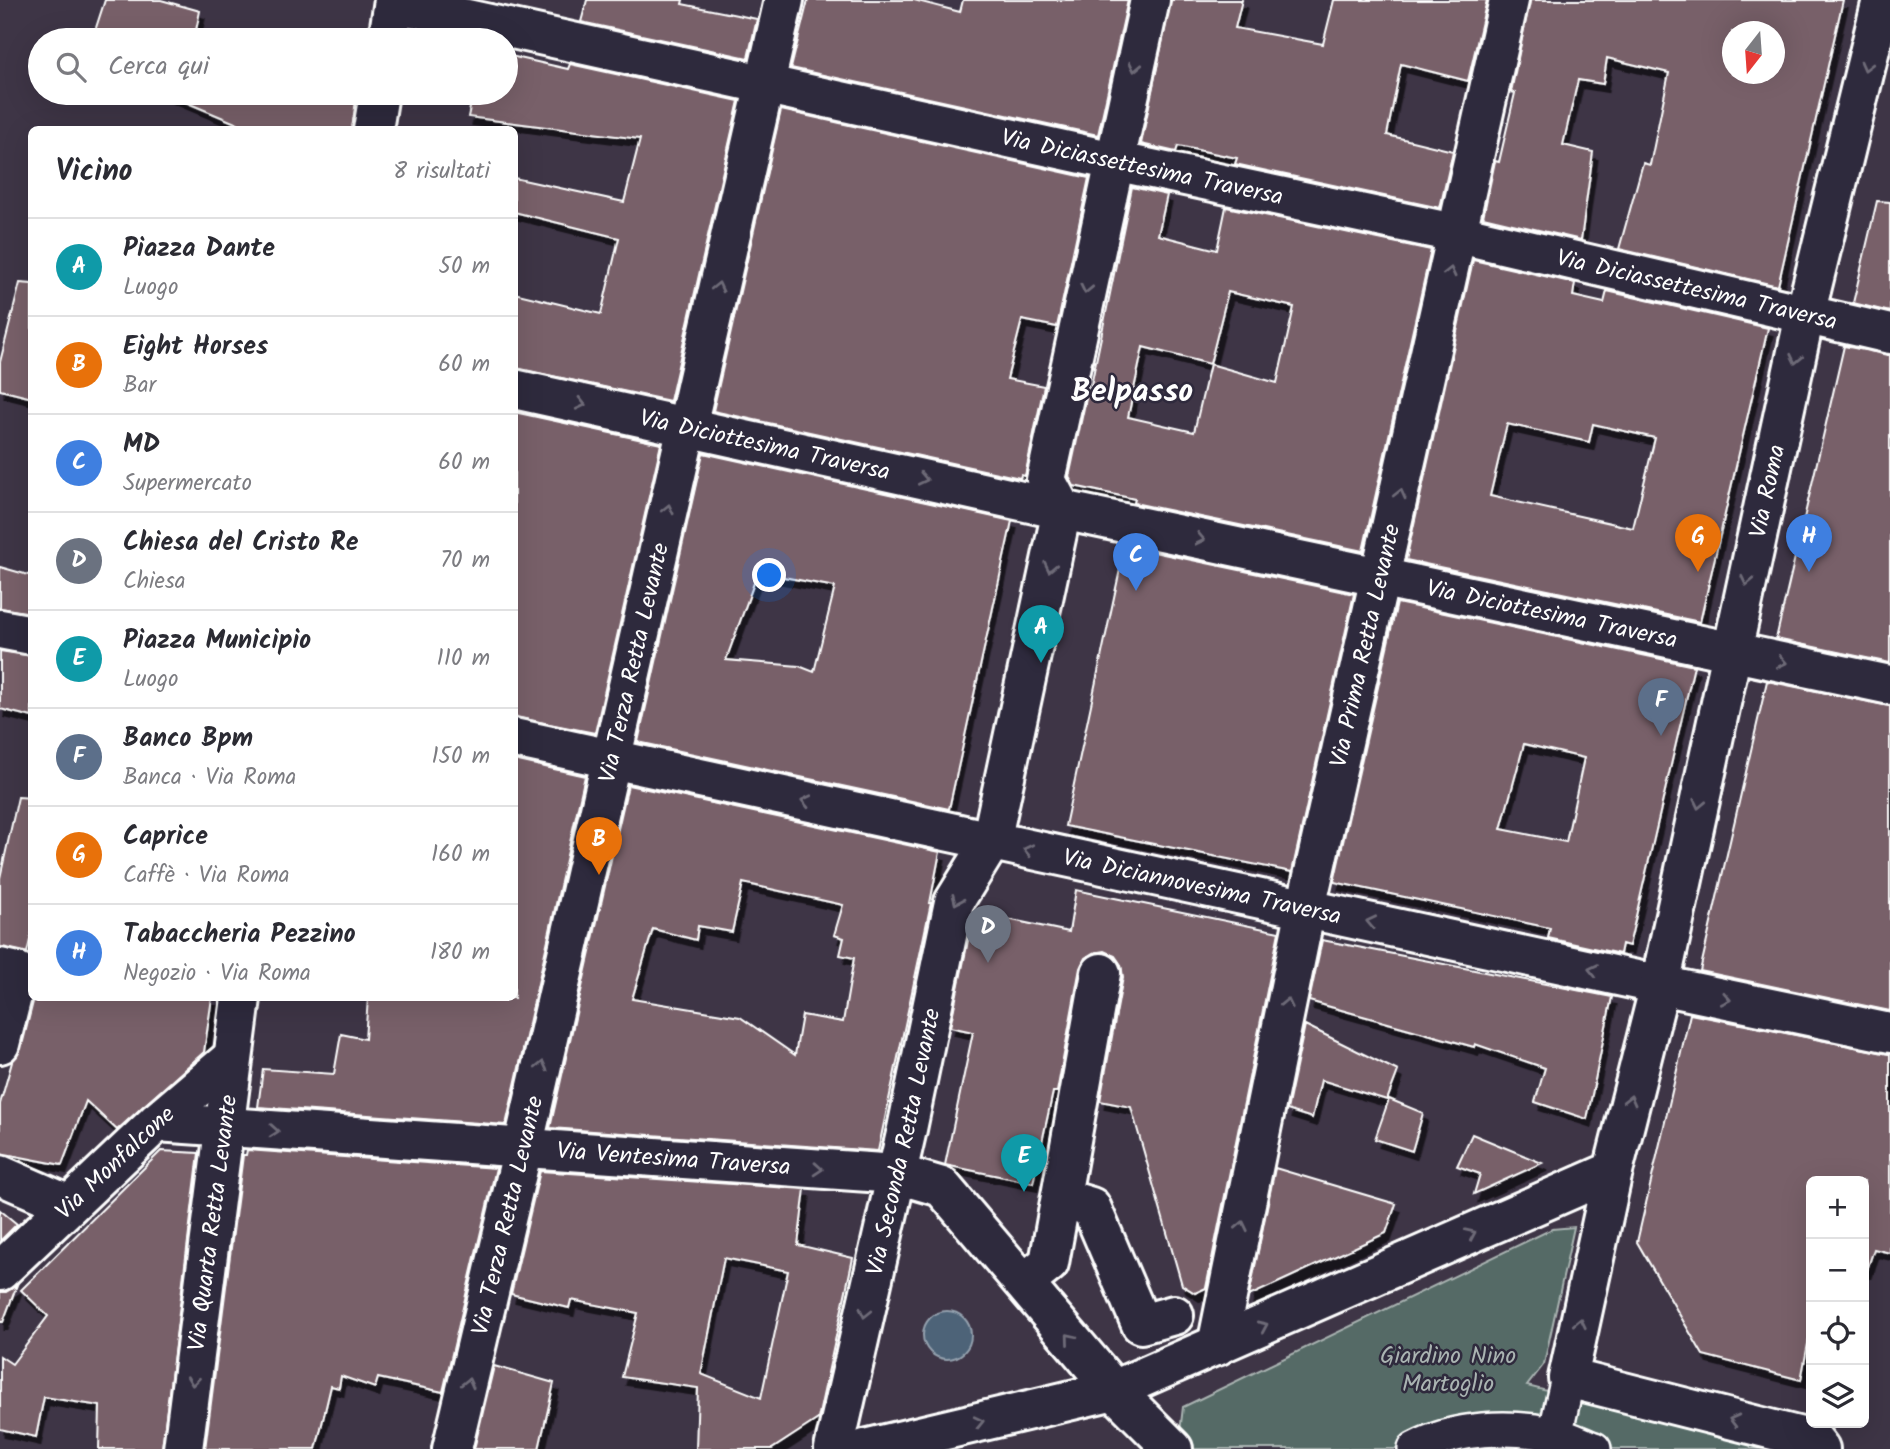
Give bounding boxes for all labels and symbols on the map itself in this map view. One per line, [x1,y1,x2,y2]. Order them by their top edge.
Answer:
north arrow [1722,21,1785,84]
one-way arrow [1860,60,1874,72]
one-way arrow [1128,61,1143,73]
street label: Via Diciassettesima Traversa [997,119,1287,217]
street label: Via Diciassettesima Traversa [1552,239,1841,342]
one-way arrow [1442,266,1456,278]
one-way arrow [710,281,725,293]
one-way arrow [1080,283,1095,295]
one-way arrow [1789,353,1804,365]
district label: Belpasso [1071,367,1193,418]
one-way arrow [575,396,587,411]
street label: Via Diciottesima Traversa [636,399,894,492]
street label: Via Roma [1739,441,1797,542]
one-way arrow [917,470,929,485]
one-way arrow [1392,488,1406,500]
one-way arrow [660,503,675,515]
pin: G [1675,514,1721,572]
pin: H [1786,514,1832,572]
street label: Via Prima Retta Levante [1320,520,1412,771]
one-way arrow [1194,531,1206,546]
pin: C [1113,533,1159,591]
street label: Via Terza Retta Levante [589,539,681,787]
your location [752,558,786,592]
one-way arrow [1043,561,1058,573]
street label: Via Diciottesima Traversa [1423,570,1681,661]
one-way arrow [1741,575,1756,587]
pin: A [1018,605,1064,663]
one-way arrow [1776,653,1788,668]
pin: F [1638,678,1684,736]
one-way arrow [800,795,812,810]
one-way arrow [1693,798,1707,810]
pin: B [576,817,622,875]
street label: Via Diciannovesima Traversa [1059,839,1345,937]
one-way arrow [1022,844,1034,858]
one-way arrow [951,893,965,905]
pin: D [965,905,1011,963]
one-way arrow [1365,915,1377,930]
one-way arrow [1587,964,1599,979]
one-way arrow [1720,990,1732,1005]
one-way arrow [1279,997,1294,1009]
street label: Via Seconda Retta Levante [856,1005,953,1280]
one-way arrow [534,1060,548,1072]
street label: Via Quarta Retta Levante [178,1092,249,1354]
street label: Via Terza Retta Levante [461,1092,555,1339]
one-way arrow [1622,1094,1636,1106]
street label: Via Monfalcone [47,1096,185,1230]
one-way arrow [269,1124,280,1139]
street label: Via Ventesima Traversa [555,1132,792,1187]
pin: E [1001,1134,1047,1192]
one-way arrow [813,1161,824,1176]
one-way arrow [1233,1220,1248,1232]
one-way arrow [1464,1228,1476,1242]
one-way arrow [859,1307,873,1319]
one-way arrow [1572,1317,1586,1329]
one-way arrow [1256,1320,1268,1334]
one-way arrow [1066,1333,1078,1346]
park label: Giardino Nino Martoglio [1380,1337,1516,1404]
one-way arrow [185,1375,200,1387]
one-way arrow [460,1377,474,1389]
one-way arrow [1728,1414,1740,1428]
one-way arrow [973,1416,985,1430]

